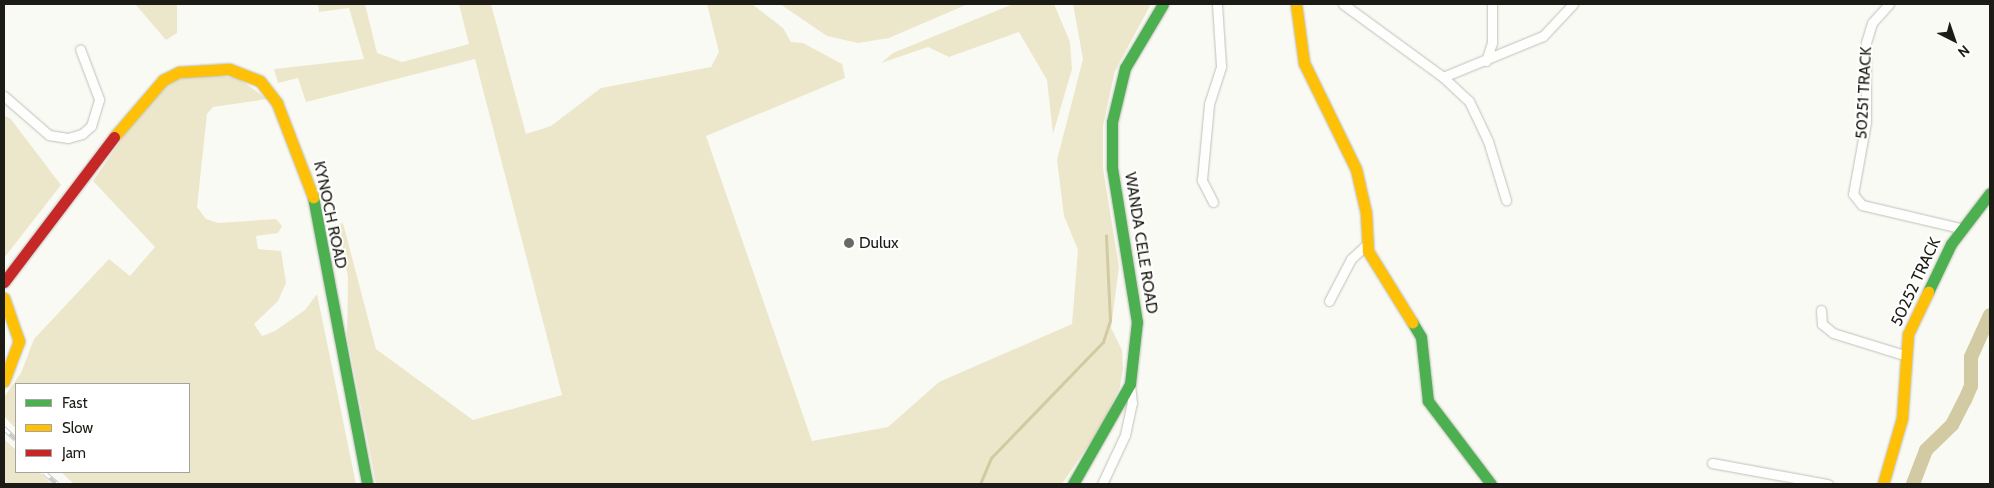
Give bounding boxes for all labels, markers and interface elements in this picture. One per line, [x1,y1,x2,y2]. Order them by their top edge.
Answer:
north arrow [1929,15,1979,65]
text: N [1954,41,1973,61]
street label: 50251 TRACK [1852,46,1876,140]
street label: KYNOCH ROAD [309,159,351,271]
street label: WANDA CELE ROAD [1120,171,1162,315]
place label: Dulux [859,233,899,253]
street label: 50252 TRACK [1887,235,1945,329]
marker: Dulux [843,237,855,249]
legend [15,383,190,473]
text: Fast [62,394,87,412]
text: Slow [62,419,93,437]
text: Jam [62,444,86,462]

